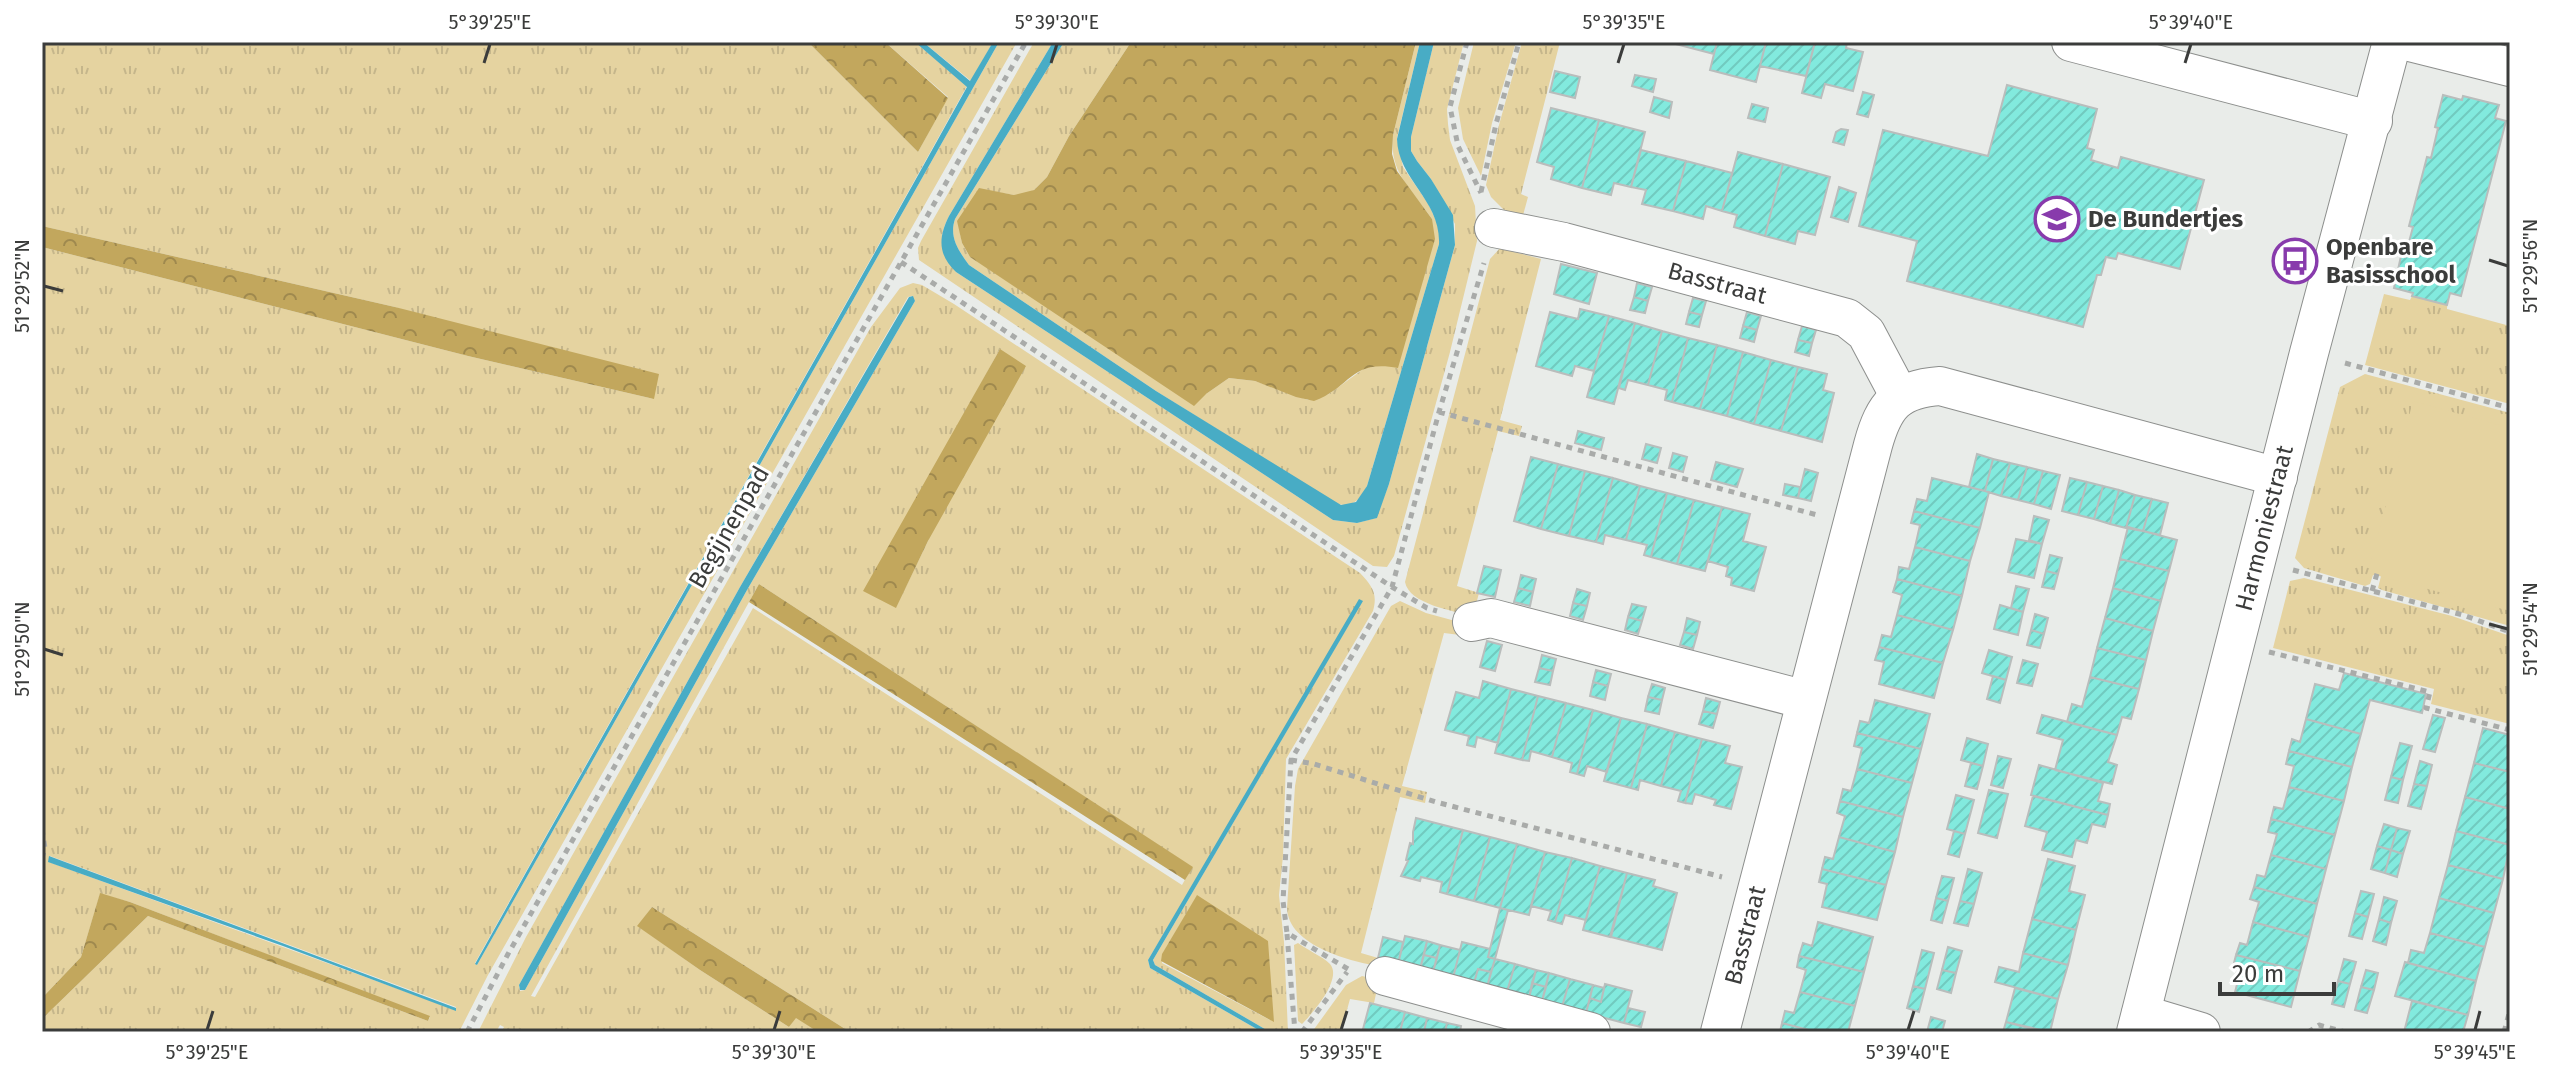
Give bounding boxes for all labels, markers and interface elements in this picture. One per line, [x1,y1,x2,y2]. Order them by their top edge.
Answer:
text: 5°39'25"E [449,10,531,34]
text: 5°39'30"E [1015,10,1099,34]
text: 5°39'35"E [1583,10,1665,34]
text: 5°39'40"E [2149,10,2233,34]
school or university icon: De Bundertjes [2033,195,2081,243]
place label: De Bundertjes [2088,205,2243,233]
text: 51°29'56"N [2518,219,2542,313]
place label: Openbare Basisschool [2326,233,2456,289]
bus stop icon: Openbare Basisschool [2271,237,2319,285]
text: 51°29'52"N [10,239,34,333]
street label: Basstraat [1665,256,1770,310]
street label: Harmoniestraat [2230,442,2299,614]
street label: Begijnenpad [683,461,775,593]
text: 51°29'54"N [2518,582,2542,676]
text: 51°29'50"N [10,601,34,697]
street label: Basstraat [1719,882,1772,988]
scale bar [2220,946,2334,996]
text: 20 m [2232,960,2284,988]
text: 5°39'25"E [166,1040,248,1064]
text: 5°39'30"E [732,1040,816,1064]
text: 5°39'35"E [1300,1040,1382,1064]
text: 5°39'40"E [1866,1040,1950,1064]
text: 5°39'45"E [2434,1040,2516,1064]

